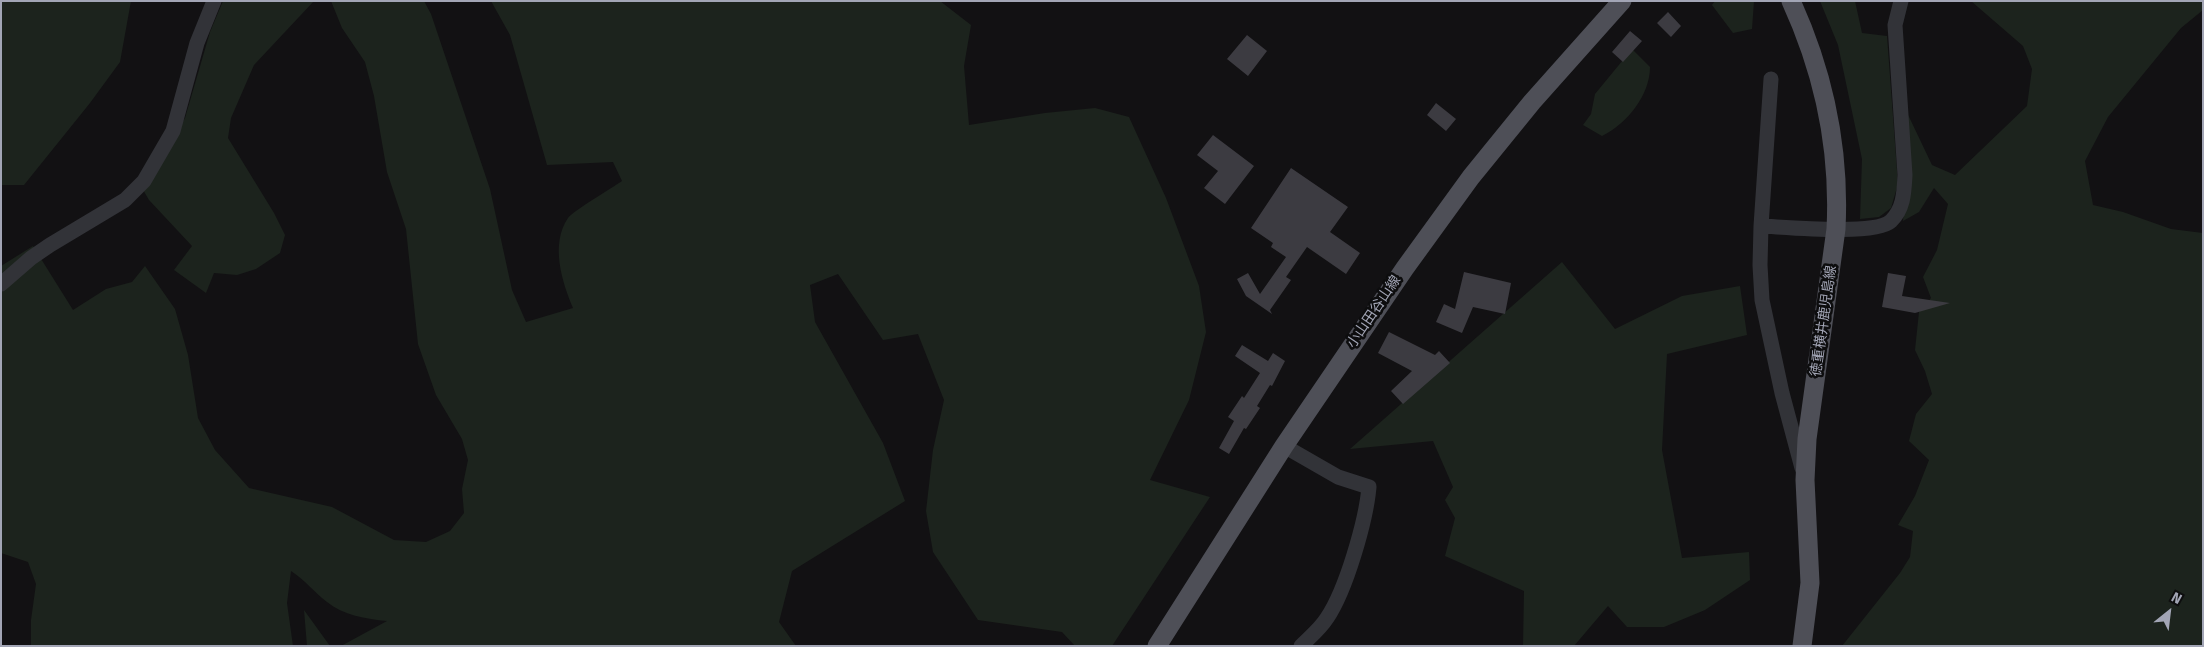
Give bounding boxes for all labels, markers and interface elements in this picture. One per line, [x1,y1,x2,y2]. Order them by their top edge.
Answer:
street label: 徳重横井鹿児島線 [1808,264,1840,378]
street label: 小山田谷山線 [1344,272,1404,352]
north arrow [2144,587,2194,637]
text: N [2168,589,2185,608]

